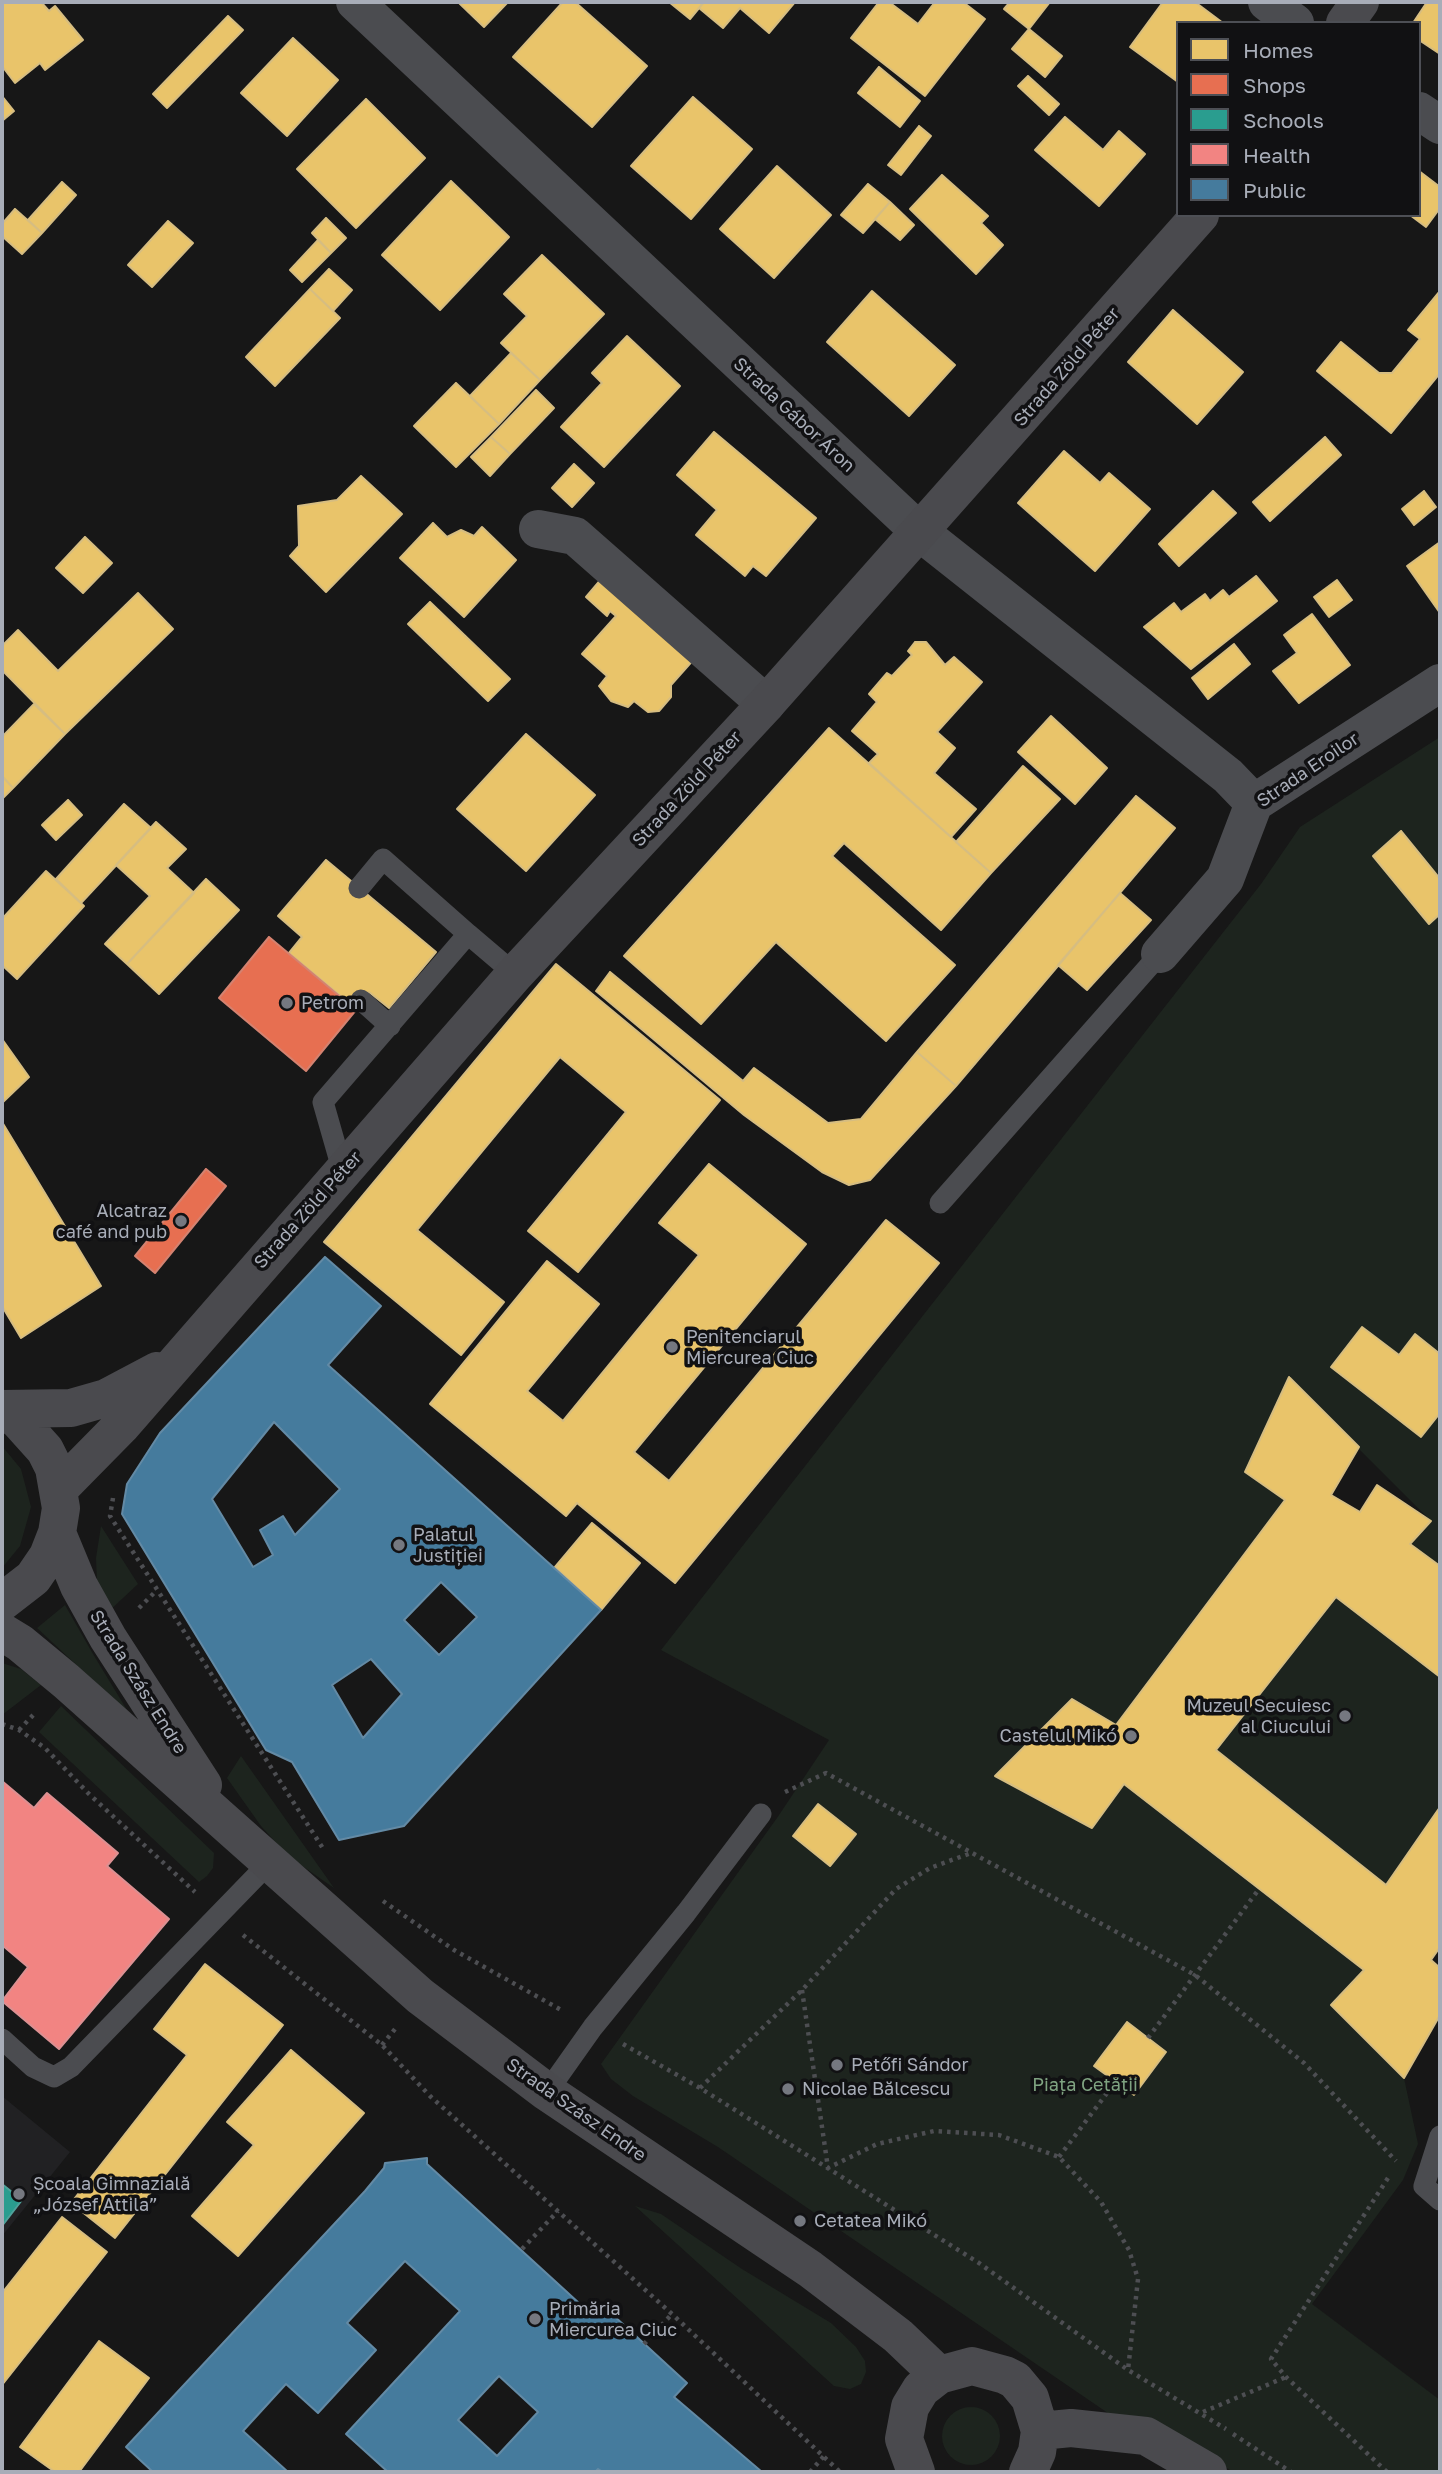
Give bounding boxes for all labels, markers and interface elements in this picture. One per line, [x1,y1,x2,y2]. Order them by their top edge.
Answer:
legend [1176,21,1421,217]
text: Homes [1243,37,1313,63]
text: Shops [1243,72,1306,98]
text: Schools [1243,107,1324,133]
text: Health [1243,142,1311,168]
text: Public [1243,177,1306,203]
street label: Strada Zöld Péter [1010,303,1124,431]
street label: Strada Gábor Áron [729,353,859,477]
street label: Strada Zöld Péter [628,727,746,851]
street label: Strada Eroilor [1253,728,1363,812]
place label: Petrom [301,992,364,1014]
marker: Petrom [279,995,295,1011]
street label: Strada Zöld Péter [250,1147,366,1273]
place label: Alcatraz café and pub [56,1200,167,1242]
marker: Alcatraz café and pub [173,1213,189,1229]
place label: Penitenciarul Miercurea Ciuc [686,1326,814,1368]
marker: Penitenciarul Miercurea Ciuc [664,1339,680,1355]
place label: Palatul Justiției [413,1524,483,1566]
marker: Palatul Justiției [391,1537,407,1553]
street label: Strada Szász Endre [85,1606,191,1758]
place label: Muzeul Secuiesc al Ciucului [1187,1695,1331,1738]
marker: Muzeul Secuiesc al Ciucului [1337,1708,1353,1724]
place label: Castelul Mikó [1000,1725,1117,1747]
marker: Castelul Mikó [1123,1728,1139,1744]
street label: Strada Szász Endre [502,2054,650,2166]
place label: Petőfi Sándor [851,2054,968,2076]
marker: Petőfi Sándor [829,2057,845,2073]
park label: Piața Cetății [1032,2074,1138,2096]
place label: Nicolae Bălcescu [802,2078,950,2100]
marker: Nicolae Bălcescu [780,2081,796,2097]
place label: Școala Gimnazială „József Attila” [33,2173,191,2216]
marker: Școala Gimnazială „József Attila” [11,2186,27,2202]
place label: Cetatea Mikó [814,2210,927,2232]
marker: Cetatea Mikó [792,2213,808,2229]
place label: Primăria Miercurea Ciuc [549,2298,677,2340]
marker: Primăria Miercurea Ciuc [527,2311,543,2327]

